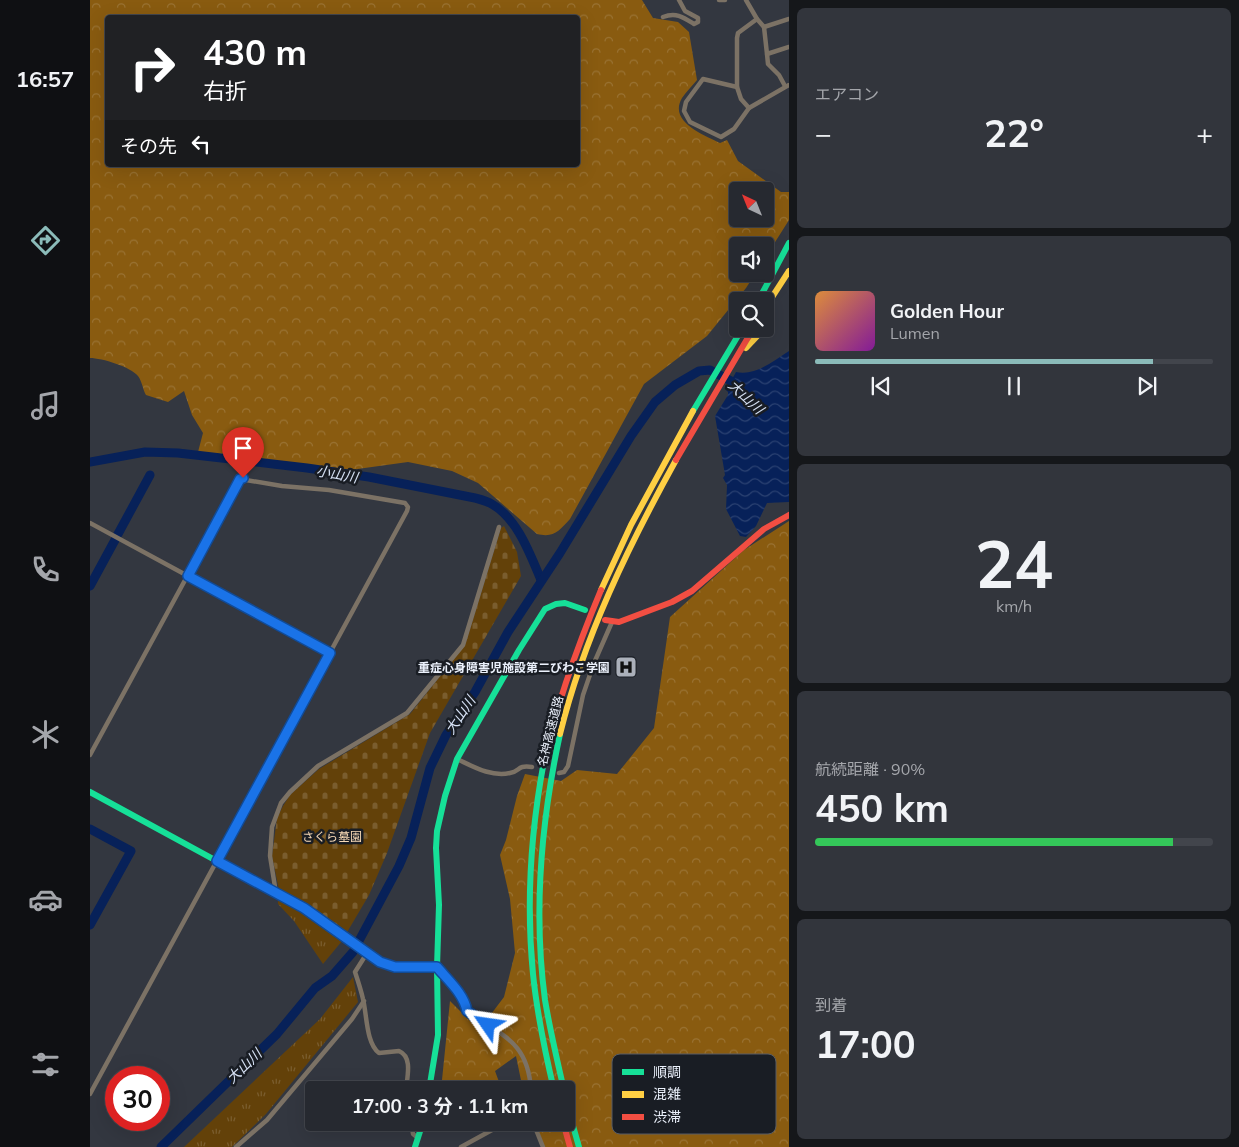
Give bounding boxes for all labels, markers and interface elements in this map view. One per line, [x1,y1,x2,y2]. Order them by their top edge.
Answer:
text: 430 m [203,30,307,74]
icon: right [120,35,185,100]
text: 16:57 [16,65,74,93]
text: 右折 [203,77,247,105]
text: エアコン [815,84,879,104]
text: 22° [984,109,1044,157]
text: − [815,116,832,151]
text: + [1196,116,1213,151]
icon: left [187,130,215,158]
text: その先 [120,134,177,158]
north arrow [729,182,774,228]
map controls [729,182,774,337]
icon: directions [28,223,63,258]
button: sound [729,237,774,282]
button: search [729,292,774,337]
text: Golden Hour [890,299,1004,323]
text: Lumen [890,323,940,343]
icon: previous [867,372,895,400]
icon: pause [1000,372,1028,400]
icon: next [1133,372,1161,400]
water label: 大山川 [725,376,769,419]
icon: music [28,388,63,423]
pin [222,427,264,478]
icon: arrive [229,434,257,462]
water label: 小山川 [315,461,361,487]
text: 24 [975,523,1053,604]
icon: phone [28,552,63,587]
text: km/h [996,596,1032,616]
hospital icon: 重症心身障害児施設第二びわこ学園 [614,655,638,679]
place label: 重症心身障害児施設第二びわこ学園 [418,660,610,675]
water label: 大山川 [441,691,480,737]
street label: 名神高速道路 [534,694,566,768]
icon: climate [28,717,63,752]
text: 航続距離 · 90% [815,759,925,779]
text: 450 km [815,784,949,832]
park label: さくら墓園 [302,829,362,844]
icon: car [28,882,63,917]
text: 到着 [815,995,847,1015]
position arrow [461,998,513,1050]
text: 17:00 [815,1020,916,1068]
water label: 大山川 [223,1044,267,1087]
icon: filters [28,1047,63,1082]
legend [612,1054,776,1134]
text: 順調 [653,1063,681,1081]
speed limit sign: 30 [105,1066,170,1131]
text: 混雑 [653,1085,681,1103]
text: 17:00 · 3 分 · 1.1 km [352,1094,528,1118]
text: 渋滞 [653,1108,681,1126]

